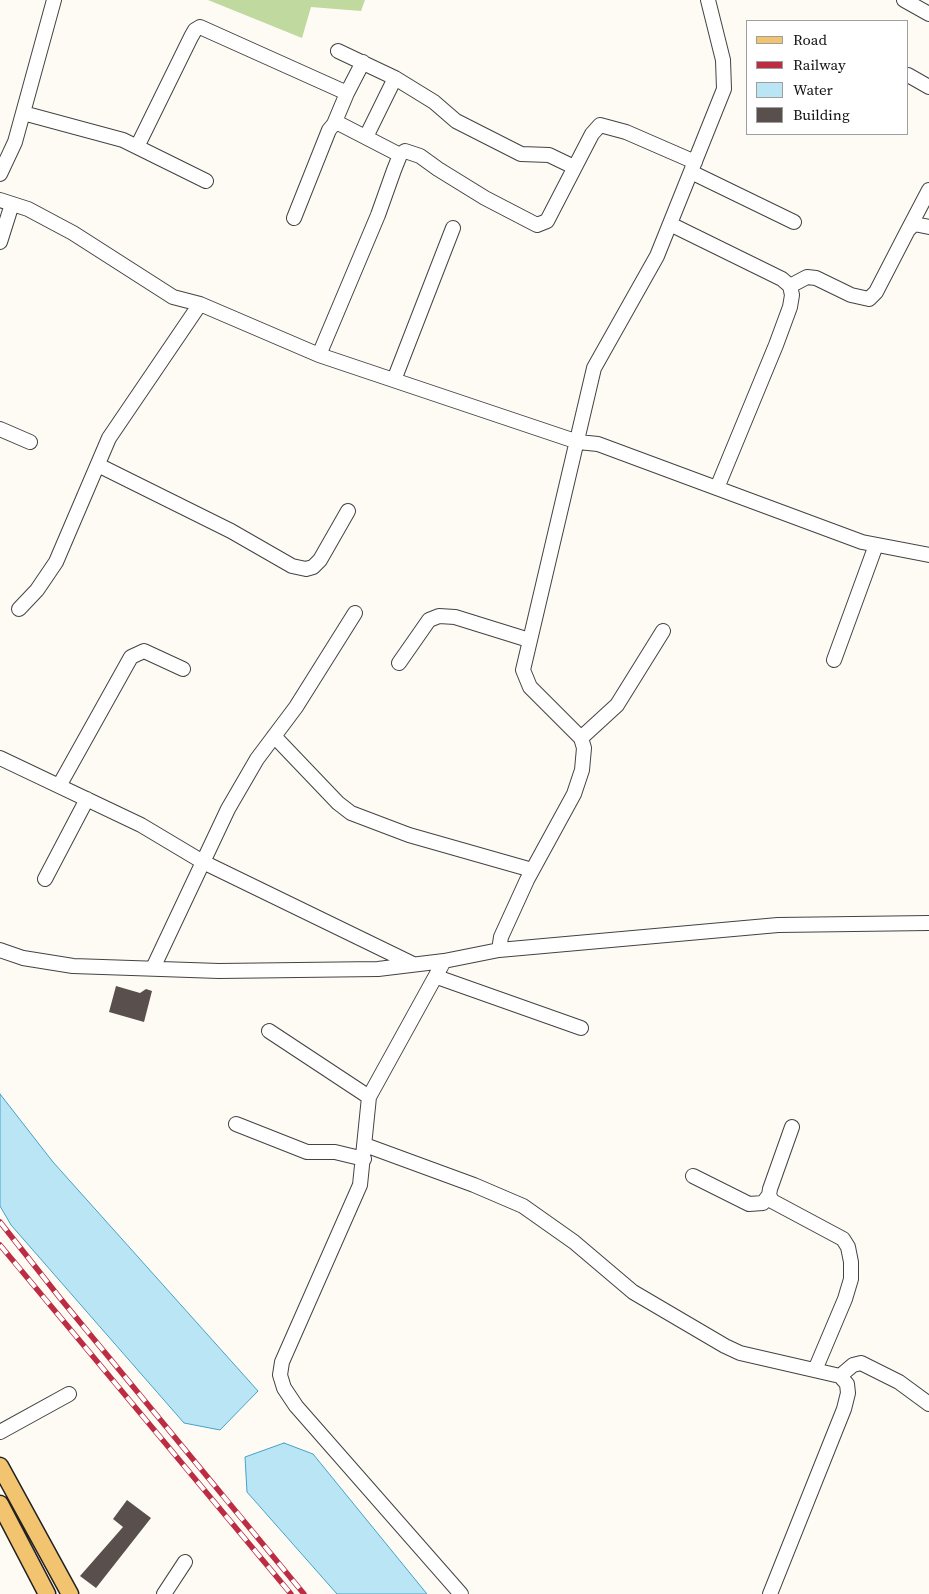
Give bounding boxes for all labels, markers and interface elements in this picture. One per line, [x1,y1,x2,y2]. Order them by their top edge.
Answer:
legend [746,20,909,135]
text: Road [793,29,827,50]
text: Railway [793,54,846,75]
text: Water [793,79,833,100]
text: Building [793,104,850,125]

